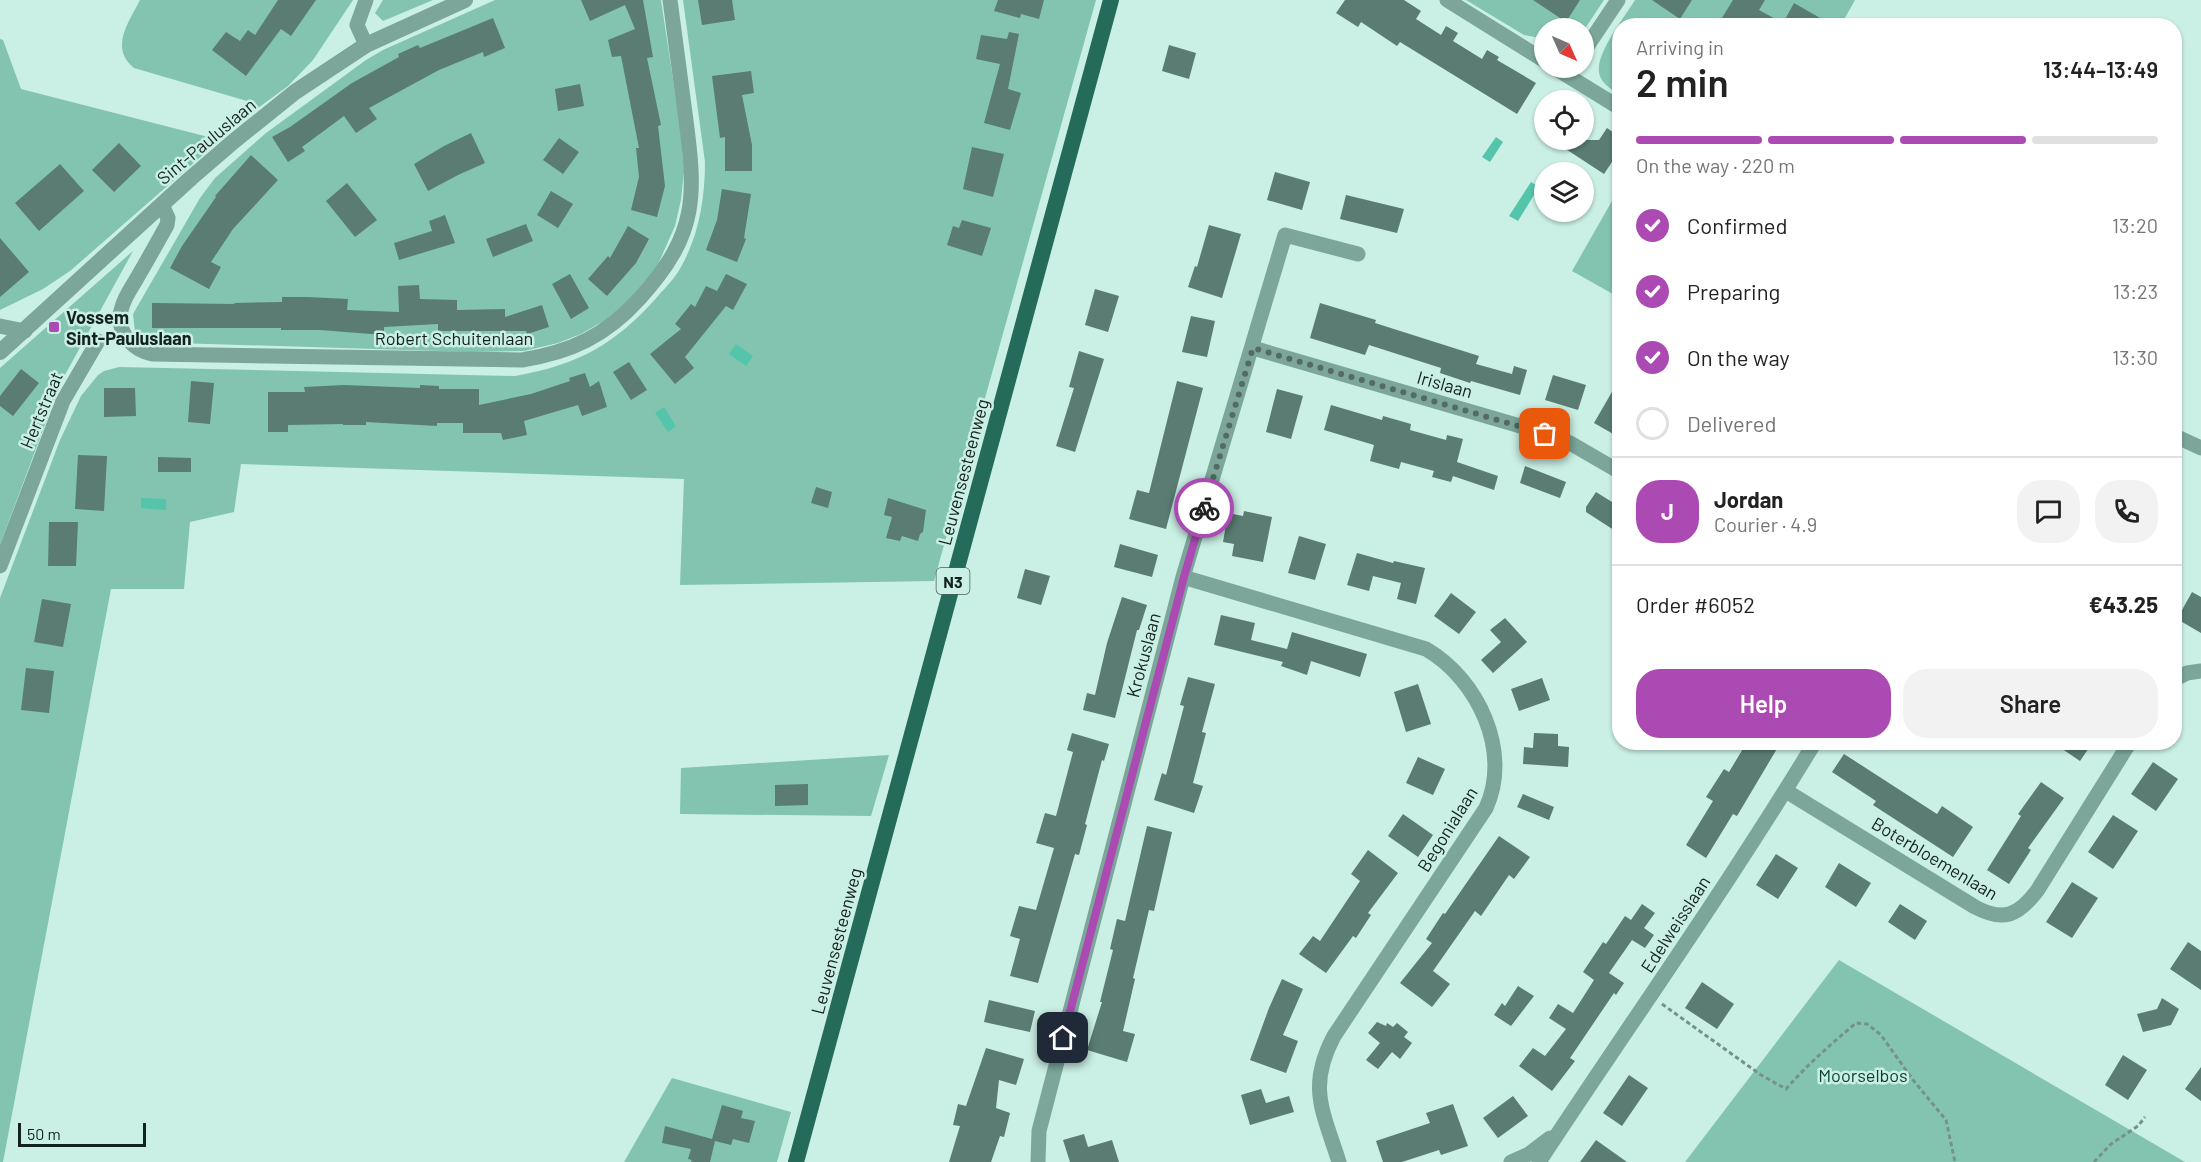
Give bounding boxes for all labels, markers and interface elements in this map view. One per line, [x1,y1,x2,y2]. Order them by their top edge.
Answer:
north arrow [1534,18,1594,78]
map controls [1534,18,1594,222]
text: Arriving in [1636,35,1724,59]
text: 13:44–13:49 [2043,56,2158,82]
text: 2 min [1636,58,1729,105]
button: locate [1534,90,1594,150]
street label: Sint-Pauluslaan [152,93,260,189]
text: On the way · 220 m [1636,153,1795,177]
button: layers [1534,162,1594,222]
icon: check [1636,209,1669,242]
text: Confirmed [1687,212,1787,238]
text: 13:20 [2112,213,2158,237]
icon: check [1636,275,1669,308]
text: Preparing [1687,278,1780,304]
text: 13:23 [2113,279,2158,303]
place label: Vossem Sint-Pauluslaan [66,306,192,349]
marker: Vossem Sint-Pauluslaan [47,320,61,334]
street label: Robert Schuitenlaan [375,327,533,349]
icon: check [1636,341,1669,374]
text: On the way [1687,344,1790,370]
text: 13:30 [2112,345,2158,369]
street label: Irislaan [1415,366,1475,402]
street label: Hertstraat [15,368,67,452]
street label: Leuvensesteenweg [933,396,993,548]
pin [1519,408,1570,459]
text: Delivered [1687,410,1776,436]
icon: bag [1528,417,1561,450]
courier [1174,478,1234,538]
button: chat [2017,480,2080,543]
button: phone [2095,480,2158,543]
text: Jordan [1714,486,1783,512]
icon: bike [1188,492,1221,525]
text: J [1661,498,1674,524]
text: Courier · 4.9 [1714,512,1817,536]
road number: N3 [936,568,970,594]
text: Order #6052 [1636,591,1755,617]
text: €43.25 [2089,591,2158,617]
street label: Krokuslaan [1121,610,1165,700]
button: Help [1636,669,1891,738]
button: Share [1903,669,2158,738]
street label: Begonialaan [1412,782,1482,876]
street label: Boterbloemenlaan [1868,812,2002,904]
street label: Leuvensesteenweg [806,865,866,1017]
street label: Edelweisslaan [1636,872,1714,976]
pin [1037,1012,1088,1063]
icon: home [1046,1021,1079,1054]
park label: Moorselbos [1818,1064,1908,1086]
scale bar [18,1120,146,1148]
text: 50 m [27,1124,61,1143]

